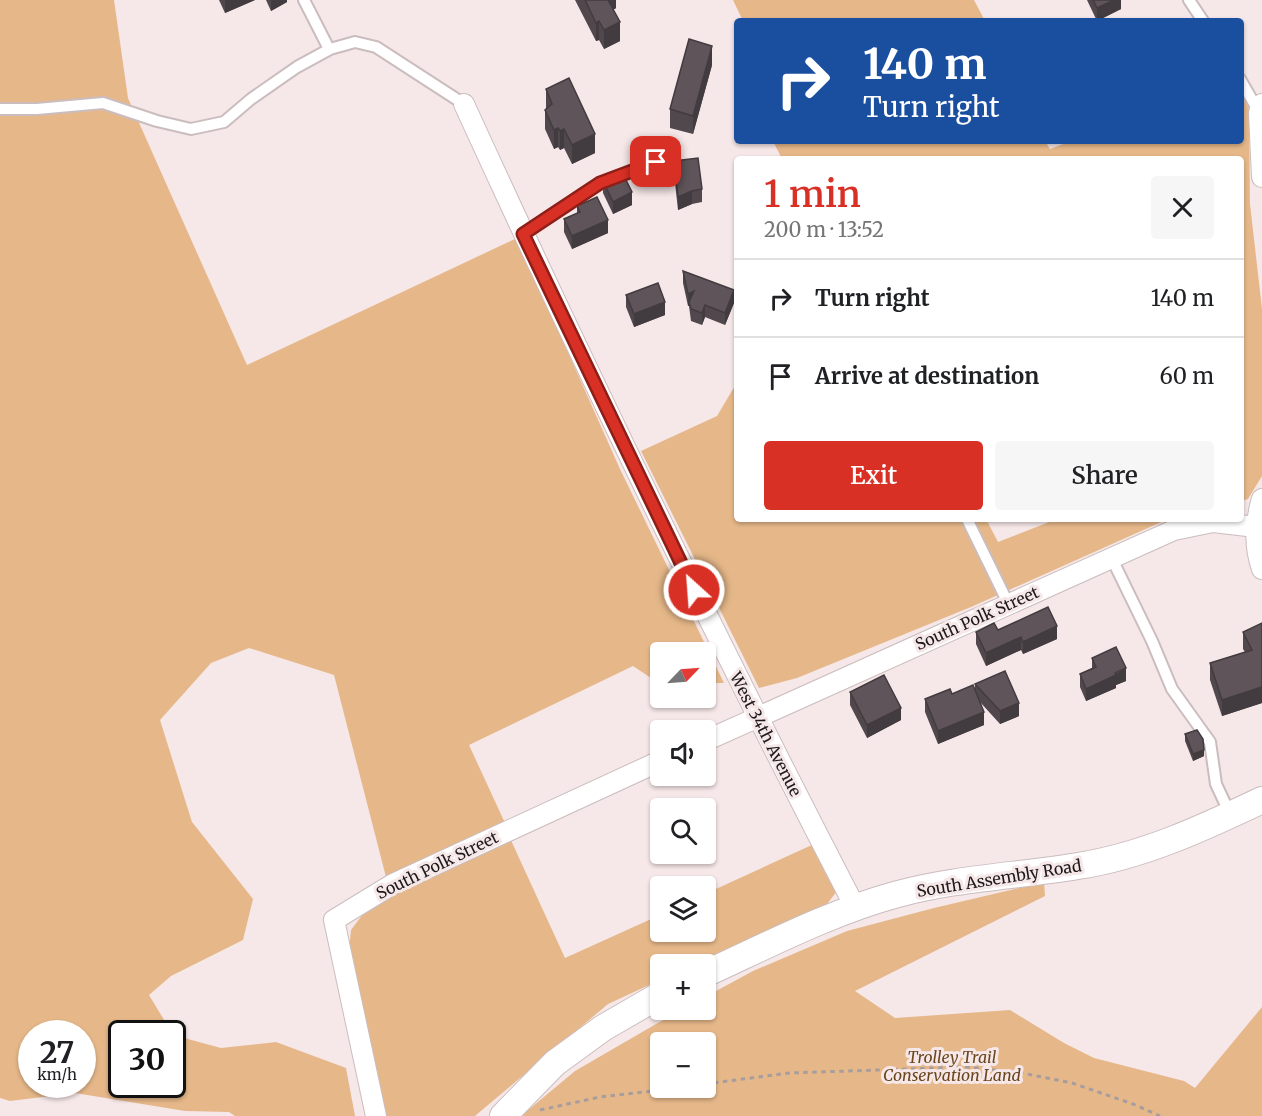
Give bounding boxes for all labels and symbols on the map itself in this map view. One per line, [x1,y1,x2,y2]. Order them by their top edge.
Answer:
pin [630,136,681,187]
position arrow [662,558,726,622]
street label: South Polk Street [912,581,1043,654]
north arrow [650,642,716,708]
street label: West 34th Avenue [726,668,806,799]
street label: South Polk Street [373,826,502,903]
street label: South Assembly Road [915,855,1083,901]
speed limit sign: 30 [108,1020,186,1098]
park label: Trolley Trail Conservation Land [883,1047,1022,1085]

